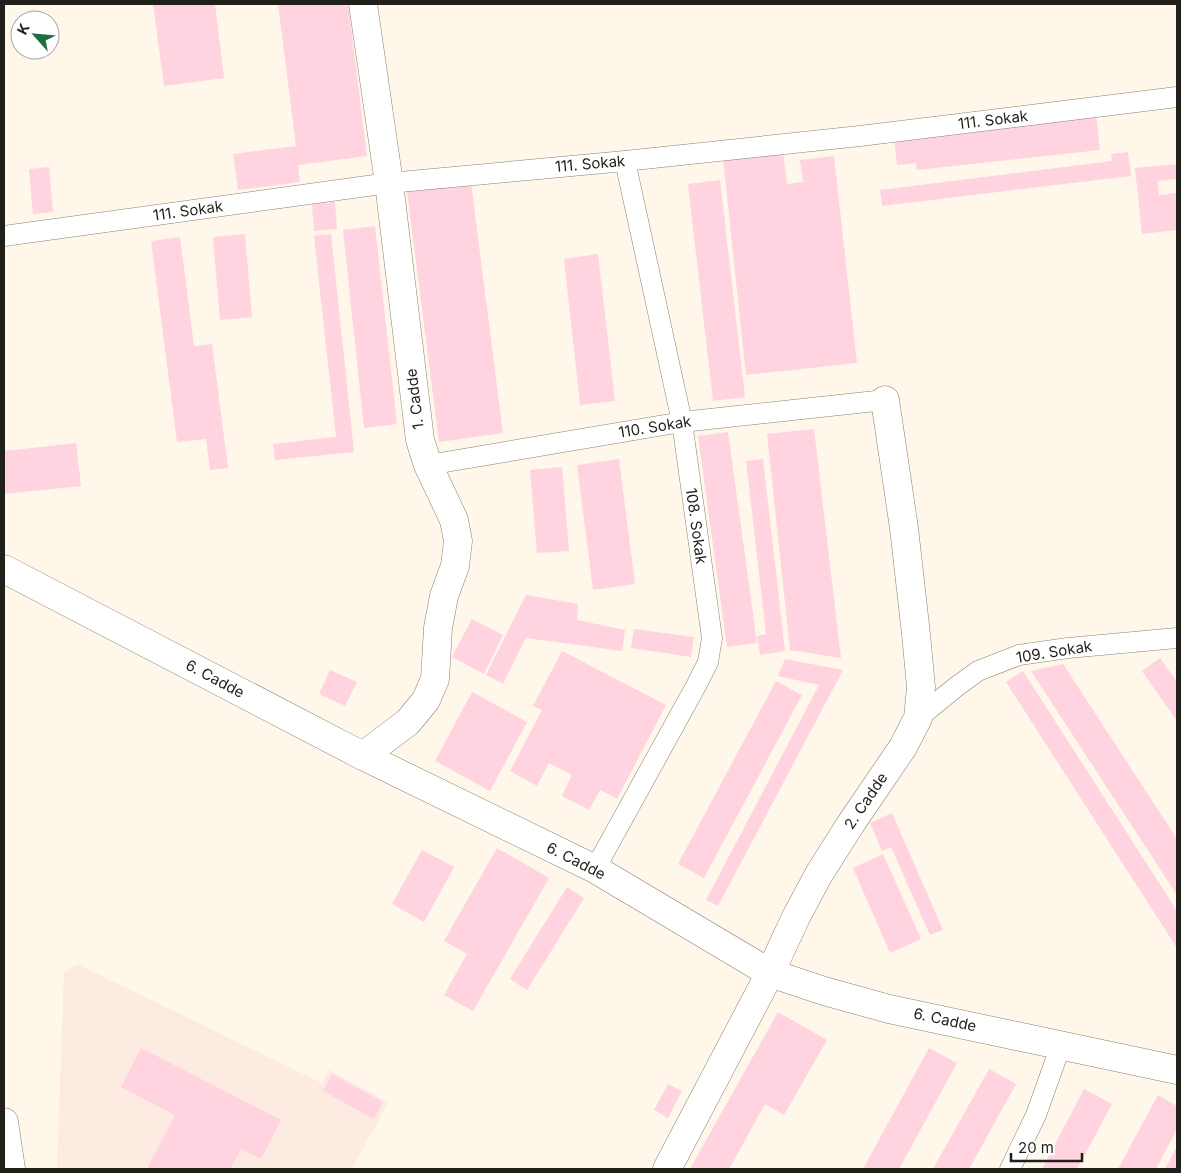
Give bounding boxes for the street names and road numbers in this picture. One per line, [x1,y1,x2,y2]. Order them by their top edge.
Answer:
street label: 111. Sokak [957,106,1030,133]
street label: 111. Sokak [554,151,627,176]
street label: 111. Sokak [152,196,225,225]
street label: 1. Cadde [401,368,428,431]
street label: 110. Sokak [617,411,693,442]
street label: 108. Sokak [682,487,711,566]
street label: 109. Sokak [1015,636,1094,667]
street label: 6. Cadde [183,655,248,702]
street label: 2. Cadde [840,769,891,833]
street label: 6. Cadde [543,838,609,884]
street label: 6. Cadde [912,1004,978,1035]

